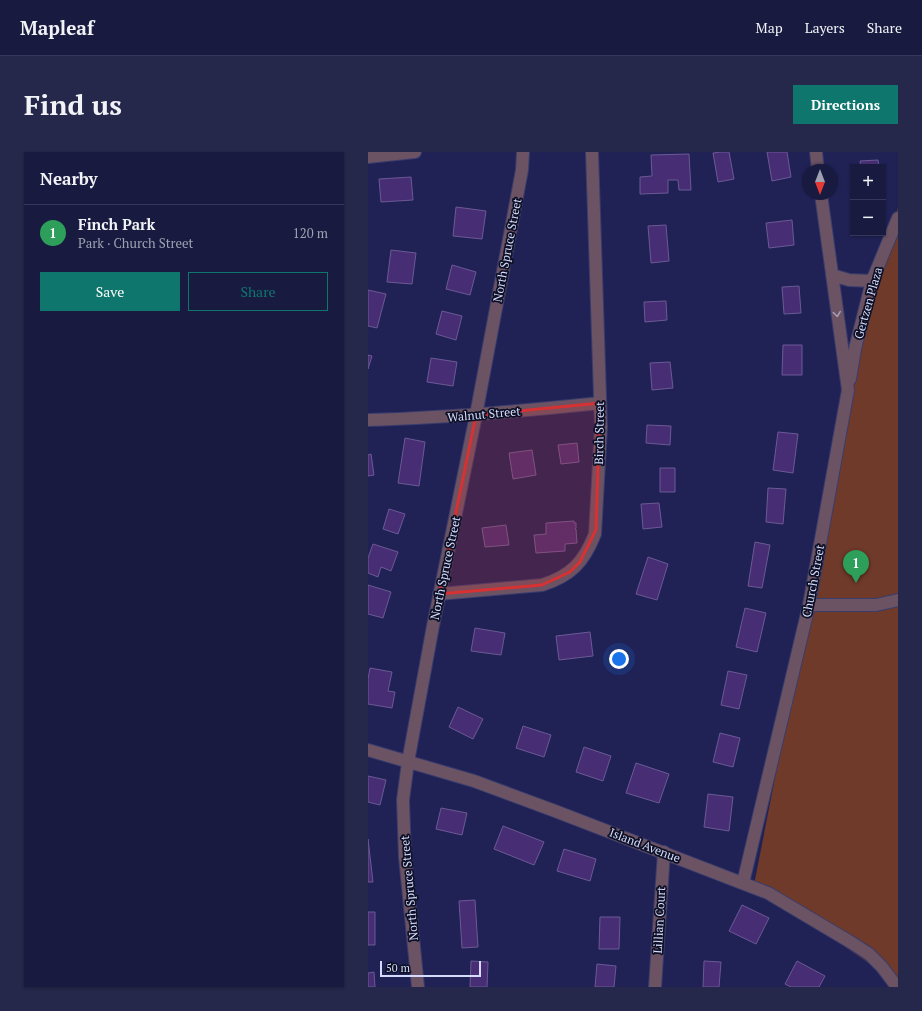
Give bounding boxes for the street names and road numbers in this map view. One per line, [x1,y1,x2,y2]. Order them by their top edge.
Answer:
street label: North Spruce Street [490,196,525,303]
street label: Gertzen Plaza [851,265,885,341]
street label: Birch Street [591,401,607,465]
street label: Walnut Street [447,403,522,425]
street label: North Spruce Street [427,514,463,621]
street label: Church Street [799,543,828,619]
street label: Island Avenue [607,825,683,865]
street label: North Spruce Street [397,834,421,941]
street label: Lillian Court [650,886,668,954]

